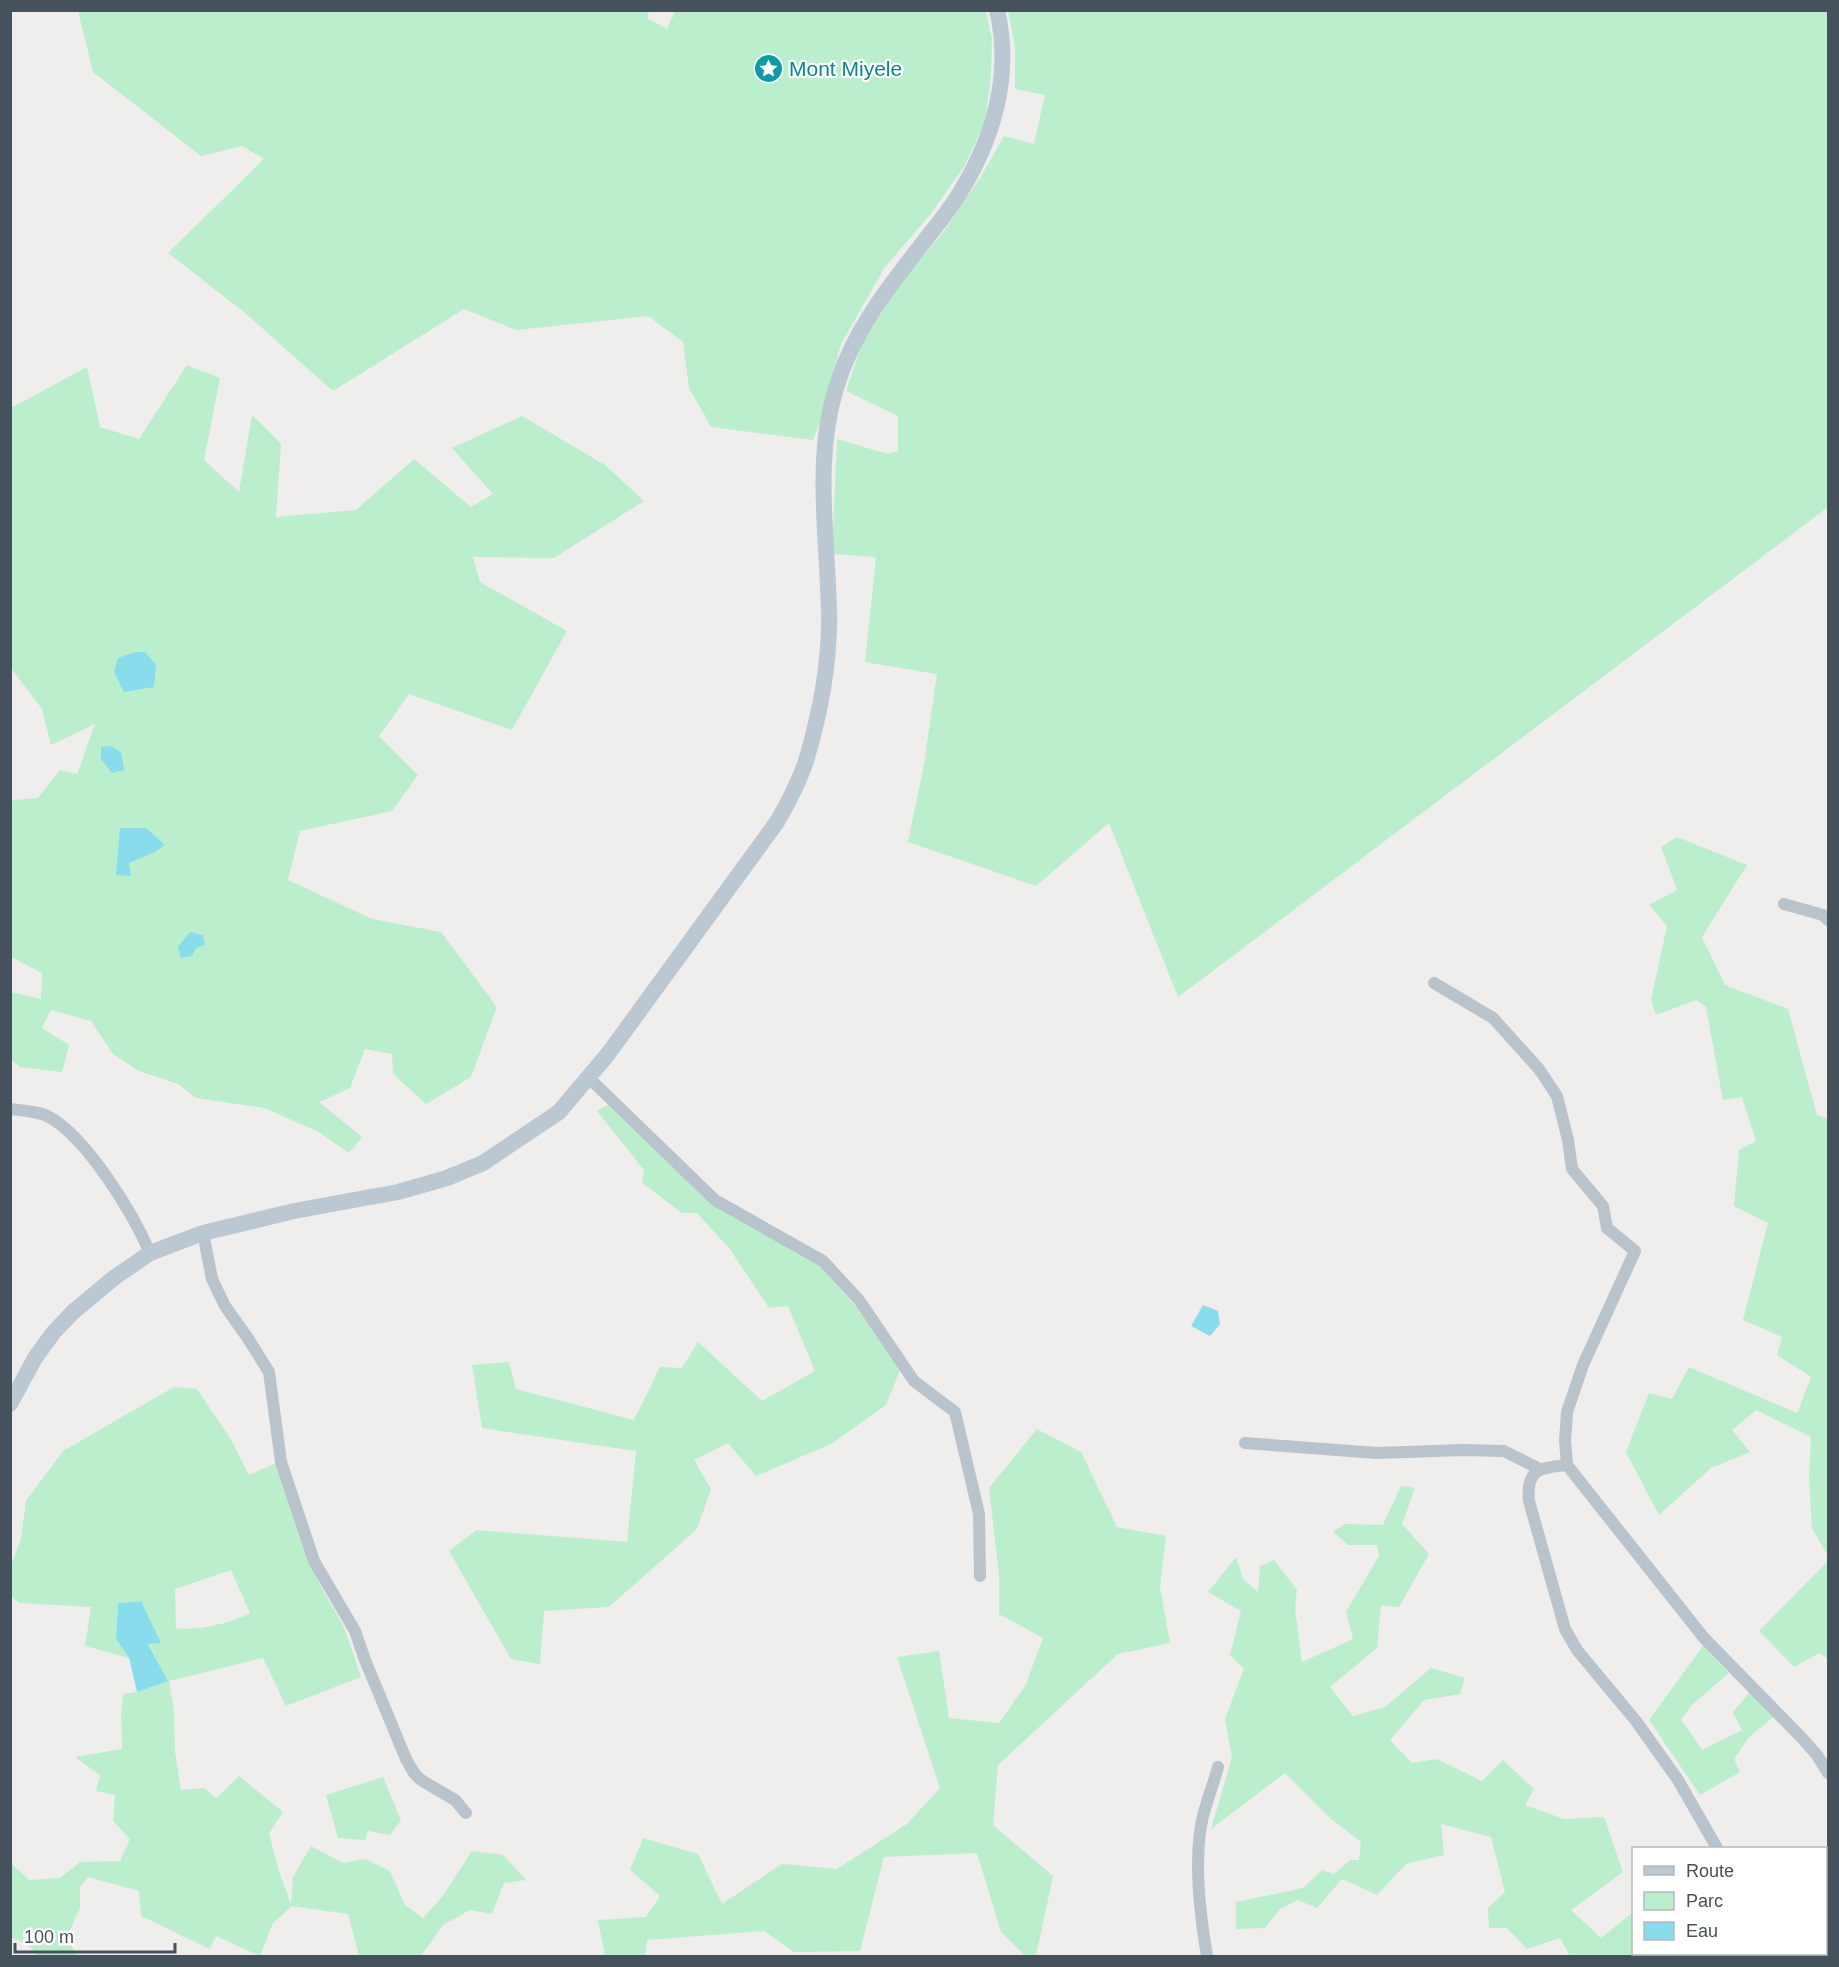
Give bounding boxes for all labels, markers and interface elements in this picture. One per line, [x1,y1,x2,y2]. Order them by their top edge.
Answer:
place icon: Mont Miyele [752,53,784,85]
place label: Mont Miyele [789,57,902,80]
legend [1632,1847,1827,1955]
text: Route [1686,1861,1734,1881]
text: Parc [1686,1891,1723,1911]
scale bar [15,1916,176,1954]
text: Eau [1686,1921,1718,1941]
text: 100 m [24,1927,74,1947]

